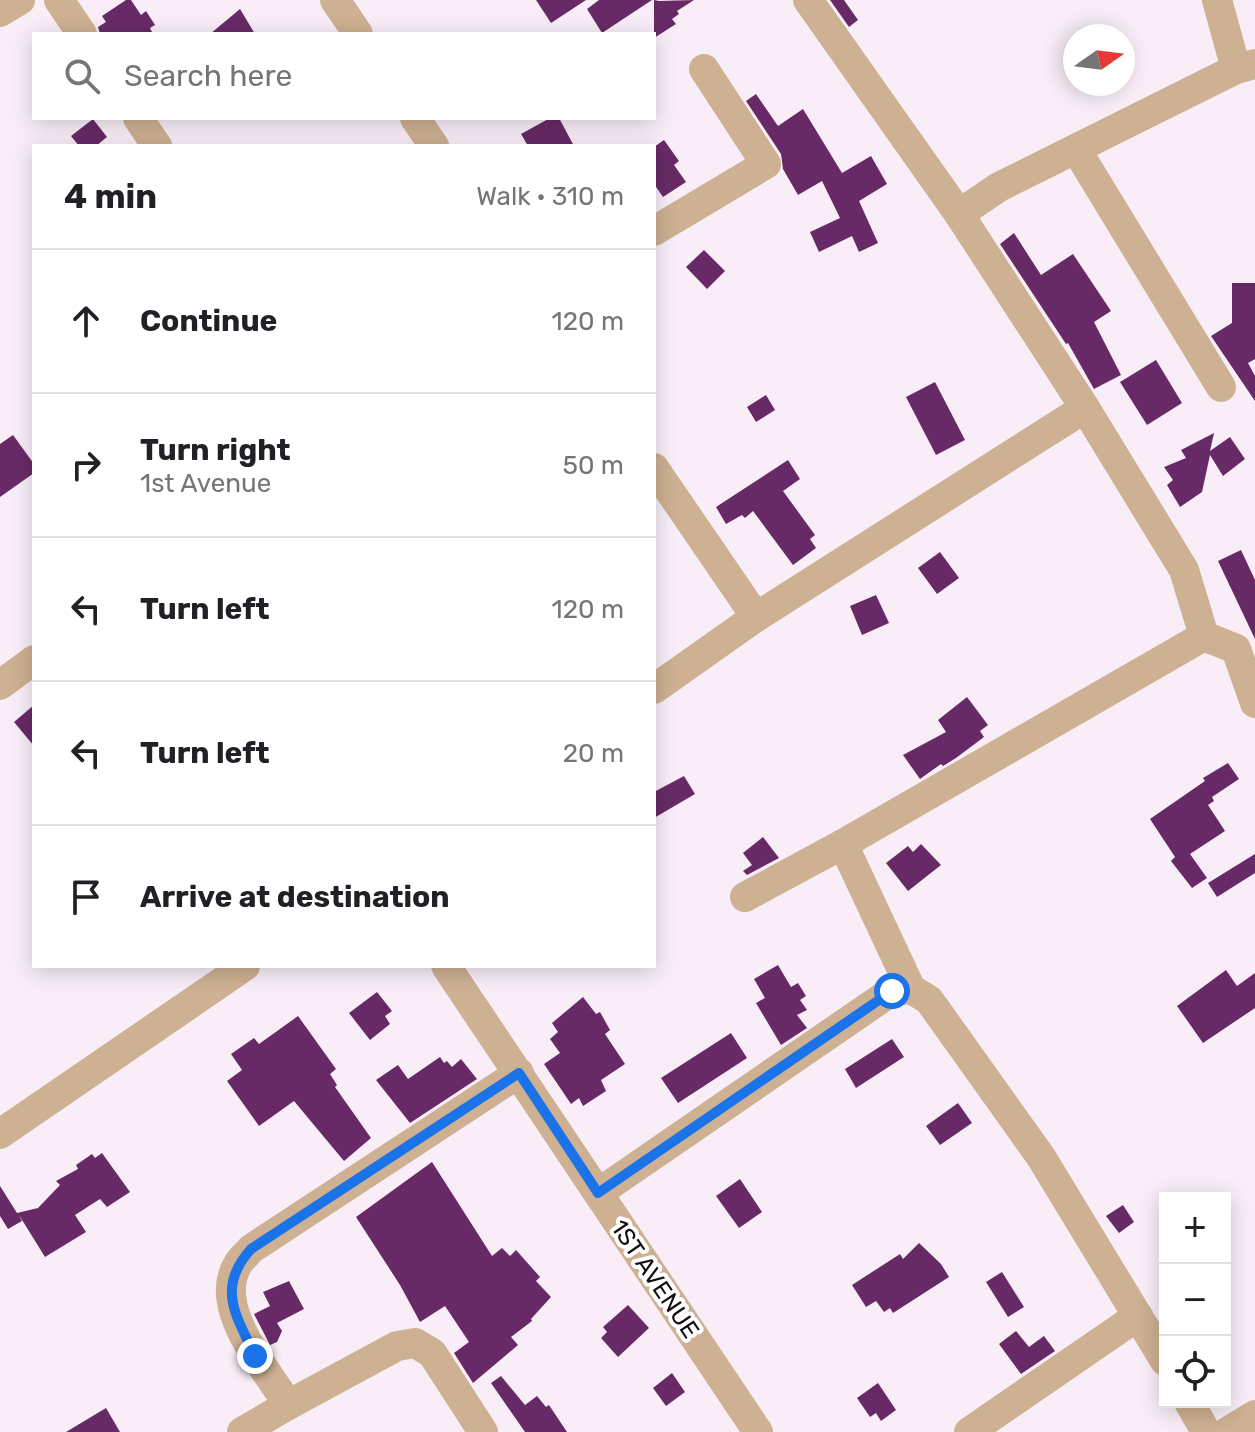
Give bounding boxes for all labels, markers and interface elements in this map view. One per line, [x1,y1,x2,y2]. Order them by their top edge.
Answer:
north arrow [1063,24,1135,96]
search box [32,32,656,120]
icon: search [60,54,104,98]
text: Search here [124,58,292,94]
text: 4 min [64,176,157,217]
text: Walk · 310 m [476,181,624,212]
icon: ahead [64,299,108,343]
text: Continue [140,303,277,339]
text: 120 m [552,306,624,337]
text: Turn right [140,432,291,468]
icon: right [64,443,108,487]
text: 50 m [563,450,624,481]
text: 1st Avenue [140,468,271,499]
icon: left [64,587,108,631]
text: Turn left [140,591,270,627]
text: 120 m [552,594,624,625]
icon: left [64,731,108,775]
text: Turn left [140,735,270,771]
text: 20 m [563,738,624,769]
icon: arrive [64,875,108,919]
text: Arrive at destination [140,879,450,915]
route start [874,973,910,1009]
map controls [1159,1192,1231,1408]
button: + [1159,1192,1231,1264]
street label: 1ST AVENUE [605,1214,705,1344]
button: − [1159,1264,1231,1336]
button: locate [1159,1336,1231,1408]
route end [237,1338,273,1374]

